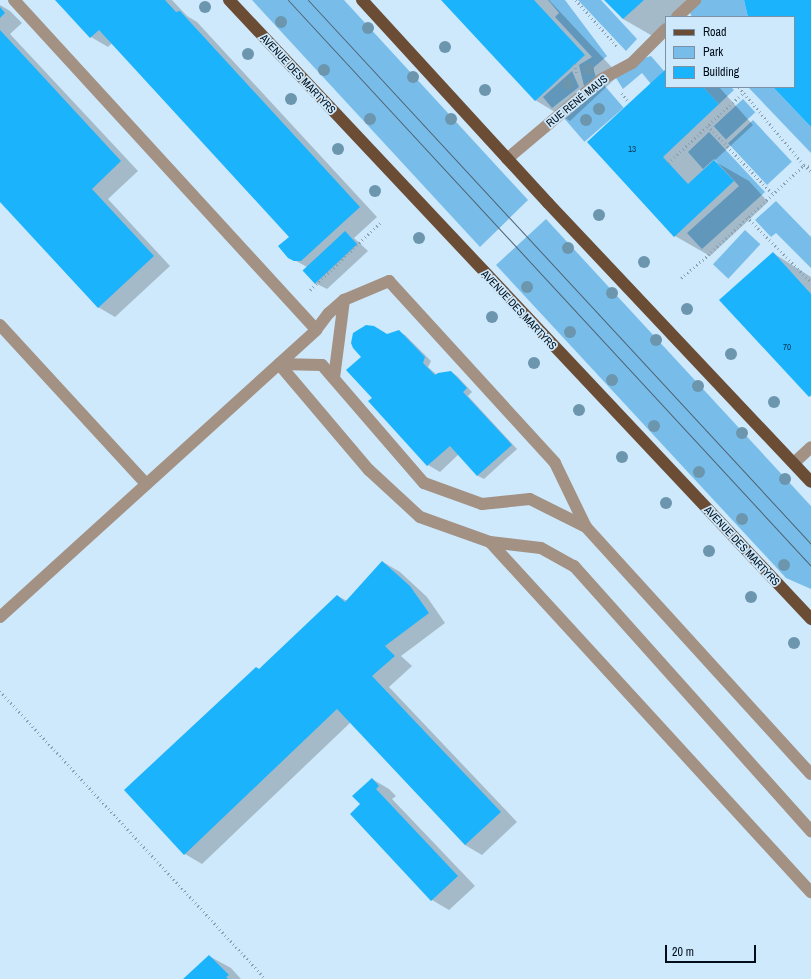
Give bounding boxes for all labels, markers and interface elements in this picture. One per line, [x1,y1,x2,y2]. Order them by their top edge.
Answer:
legend [665,16,795,88]
text: Road [703,24,727,40]
street label: AVENUE DES MARTYRS [258,31,338,117]
text: Park [703,44,723,60]
text: Building [703,64,739,80]
street label: RUE RENÉ MAUS [544,72,610,130]
house number: 13 [628,144,636,154]
street label: AVENUE DES MARTYRS [479,267,559,353]
house number: 70 [783,342,791,352]
street label: AVENUE DES MARTYRS [702,503,782,589]
scale bar [667,937,758,963]
text: 20 m [672,944,694,960]

